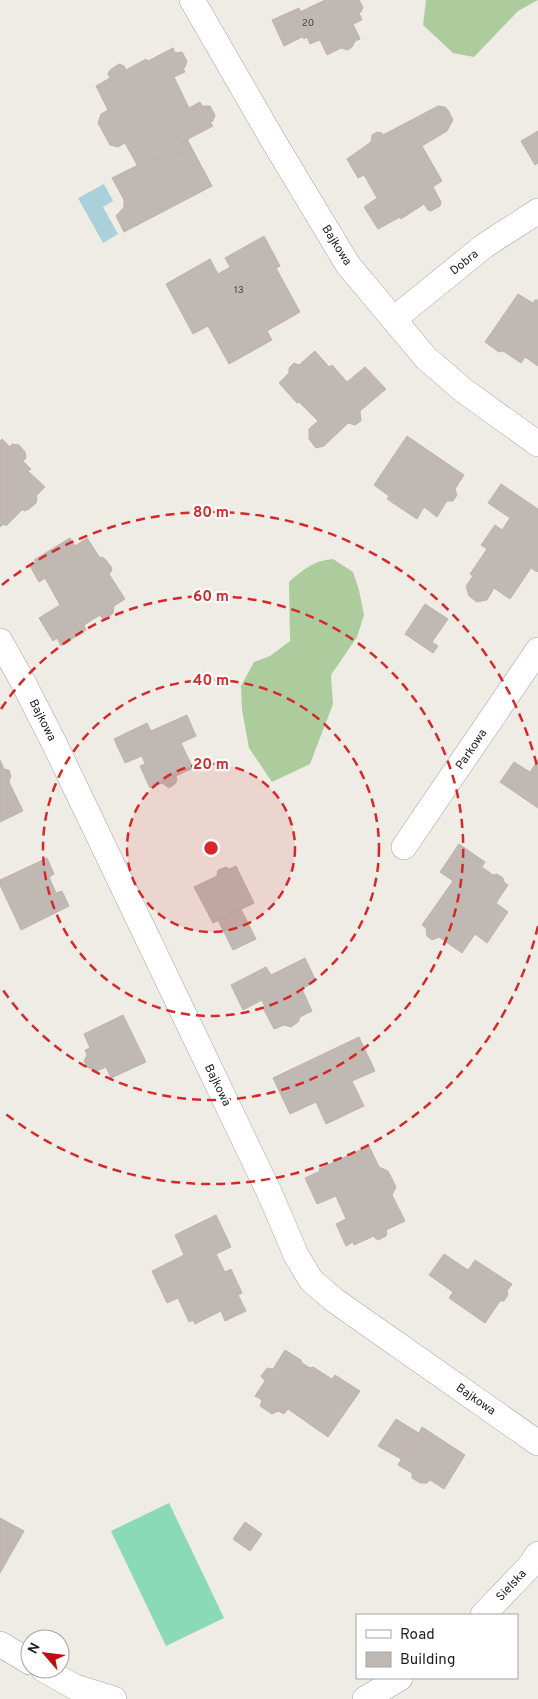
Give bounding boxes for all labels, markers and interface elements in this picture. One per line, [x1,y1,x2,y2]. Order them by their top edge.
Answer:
house number: 20 [302,17,314,30]
street label: Bajkowa [317,222,355,269]
street label: Dobra [447,246,482,279]
house number: 13 [234,284,244,297]
text: 80 m [193,504,229,523]
text: 60 m [193,588,229,607]
text: 40 m [193,672,229,691]
street label: Bajkowa [25,697,59,744]
street label: Parkowa [452,726,491,773]
text: 20 m [193,756,229,775]
centre of rings [202,839,220,857]
street label: Bajkowa [200,1062,234,1109]
street label: Bajkowa [452,1380,498,1419]
street label: Sielska [493,1566,530,1605]
legend [356,1614,518,1679]
text: Road [400,1626,435,1645]
north arrow [20,1629,70,1679]
text: N [25,1640,45,1657]
text: Building [400,1651,455,1670]

